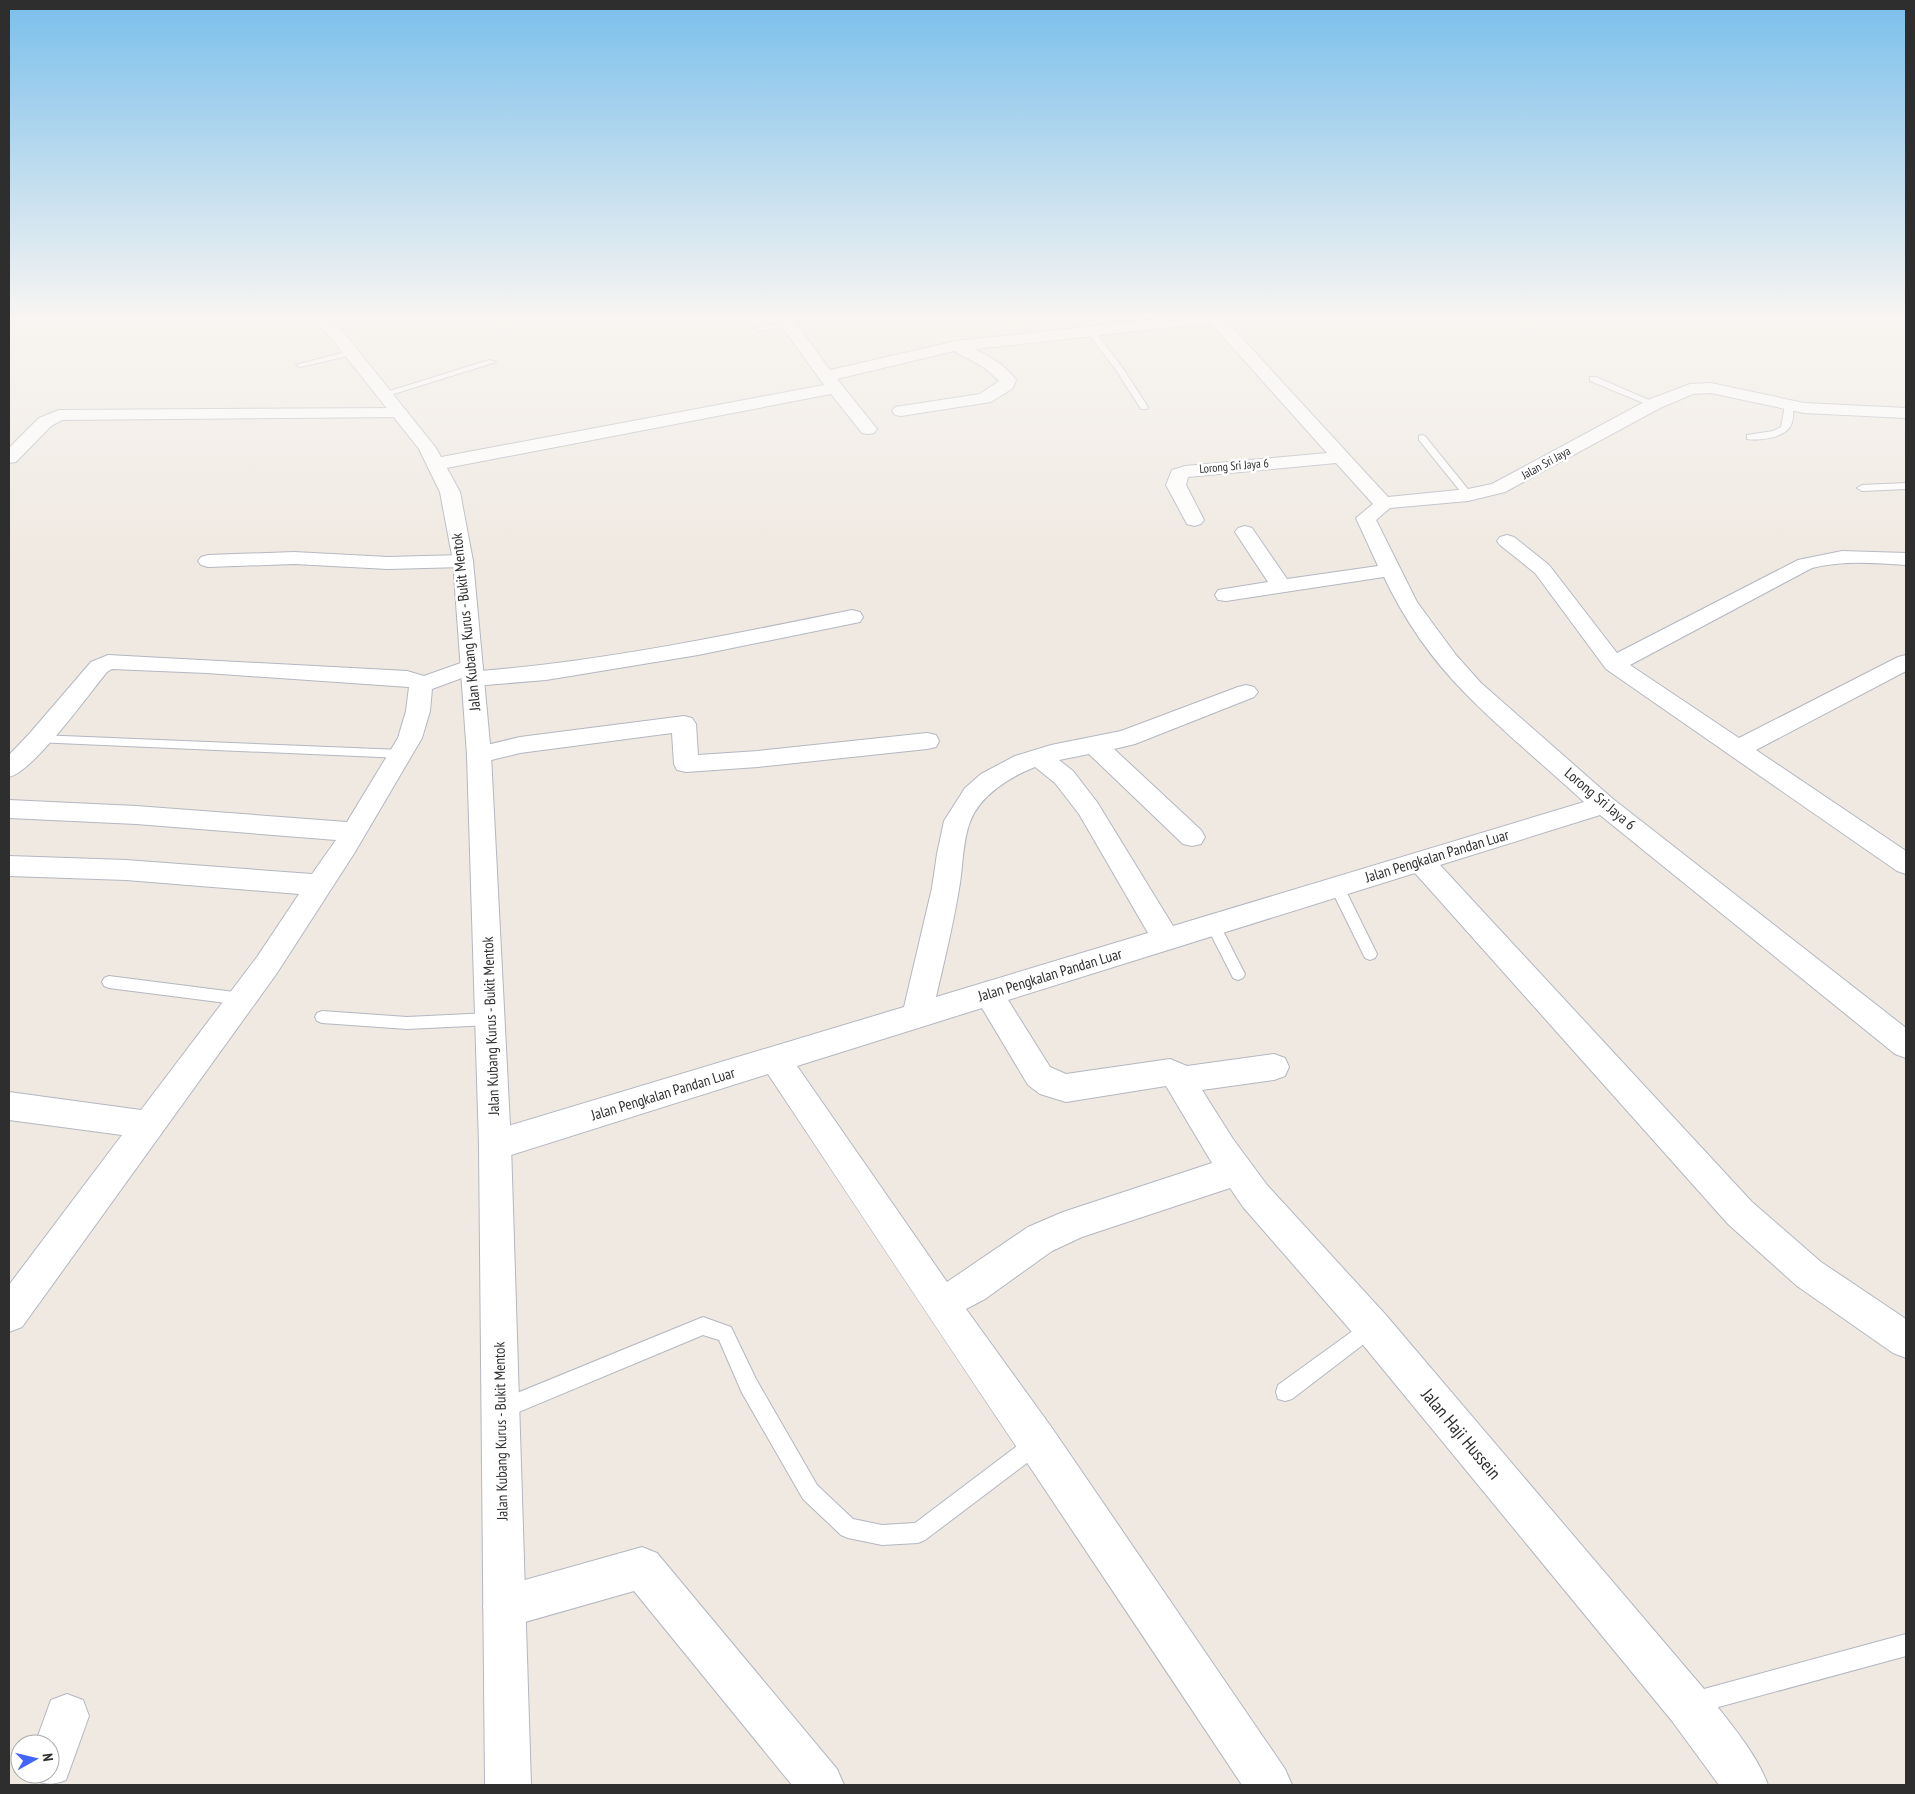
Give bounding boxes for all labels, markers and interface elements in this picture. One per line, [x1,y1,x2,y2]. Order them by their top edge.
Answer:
street label: Jalan Sri Jaya [1518,443,1573,483]
street label: Lorong Sri Jaya 6 [1199,455,1269,476]
street label: Jalan Kubang Kurus - Bukit Mentok [447,532,484,713]
street label: Lorong Sri Jaya 6 [1561,763,1640,834]
street label: Jalan Pengkalan Pandan Luar [1362,824,1512,887]
street label: Jalan Kubang Kurus - Bukit Mentok [478,936,503,1117]
street label: Jalan Pengkalan Pandan Luar [975,943,1125,1006]
street label: Jalan Pengkalan Pandan Luar [588,1062,738,1125]
street label: Jalan Kubang Kurus - Bukit Mentok [489,1341,512,1522]
street label: Jalan Haji Hussein [1416,1383,1506,1484]
north arrow [10,1734,60,1784]
text: N [38,1752,57,1762]

